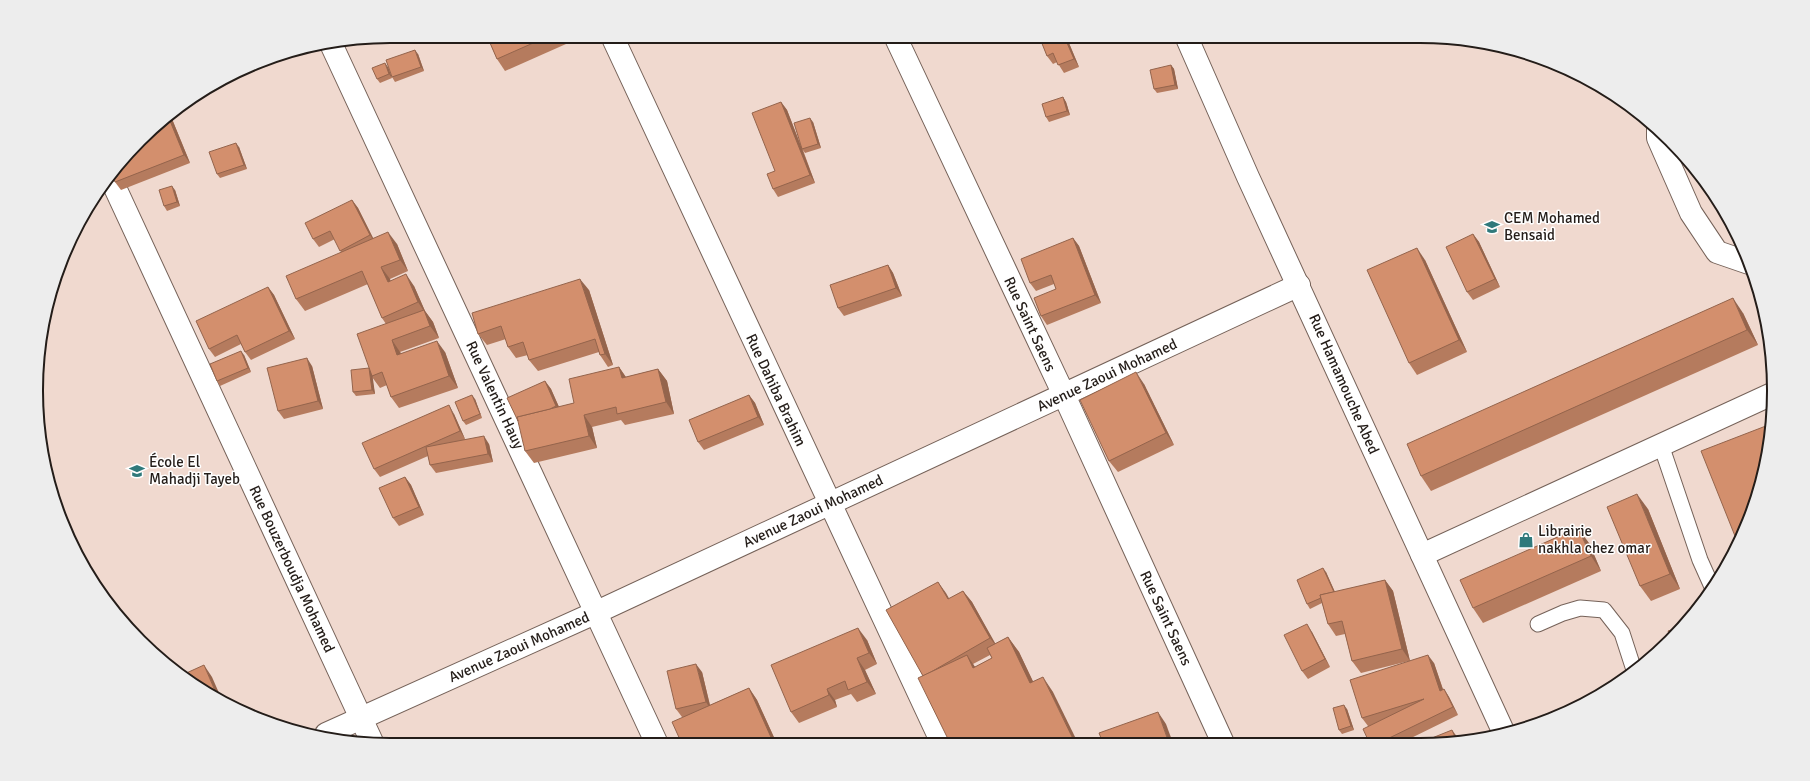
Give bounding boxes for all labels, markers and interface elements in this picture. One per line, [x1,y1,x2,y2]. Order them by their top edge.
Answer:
place label: CEM Mohamed Bensaid [1504,209,1600,244]
school or university icon: CEM Mohamed Bensaid [1483,218,1501,236]
street label: Rue Saint Saens [1000,274,1060,375]
street label: Rue Hamamouche Abed [1305,311,1383,457]
street label: Rue Dahiba Brahim [742,331,810,449]
street label: Avenue Zaoui Mohamed [1034,335,1180,415]
street label: Rue Valentin Hauy [462,338,528,452]
place label: École El Mahadji Tayeb [149,452,240,488]
school or university icon: École El Mahadji Tayeb [128,462,146,480]
street label: Avenue Zaoui Mohamed [740,471,886,551]
street label: Rue Bouzerboudja Mohamed [245,483,339,655]
place label: Librairie nakhla chez omar [1538,522,1651,557]
shop icon: Librairie nakhla chez omar [1517,531,1535,549]
street label: Rue Saint Saens [1136,568,1196,669]
street label: Avenue Zaoui Mohamed [446,608,592,686]

